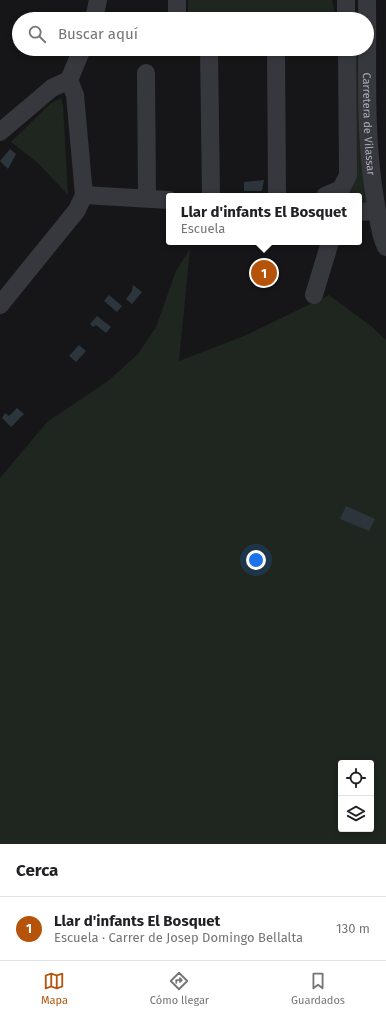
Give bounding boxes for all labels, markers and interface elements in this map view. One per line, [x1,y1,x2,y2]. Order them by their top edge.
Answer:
search box [12,12,374,56]
icon: search [26,23,48,45]
text: Buscar aquí [58,25,138,43]
street label: Carretera de Vilassar [360,72,378,177]
popup [166,193,362,245]
text: Llar d'infants El Bosquet [181,203,347,221]
text: Escuela [181,221,225,236]
pin: 1 [251,258,277,288]
your location [246,550,266,570]
map controls [338,760,374,832]
button: locate [338,760,374,796]
button: layers [338,796,374,832]
text: Cerca [16,860,58,881]
text: Llar d'infants El Bosquet [54,912,220,930]
text: 1 [26,921,32,936]
text: 130 m [336,921,370,936]
text: Escuela · Carrer de Josep Domingo Bellalta [54,930,303,945]
tab: Mapa [41,970,68,1007]
tab: Cómo llegar [150,970,209,1007]
tab: Guardados [291,970,345,1007]

